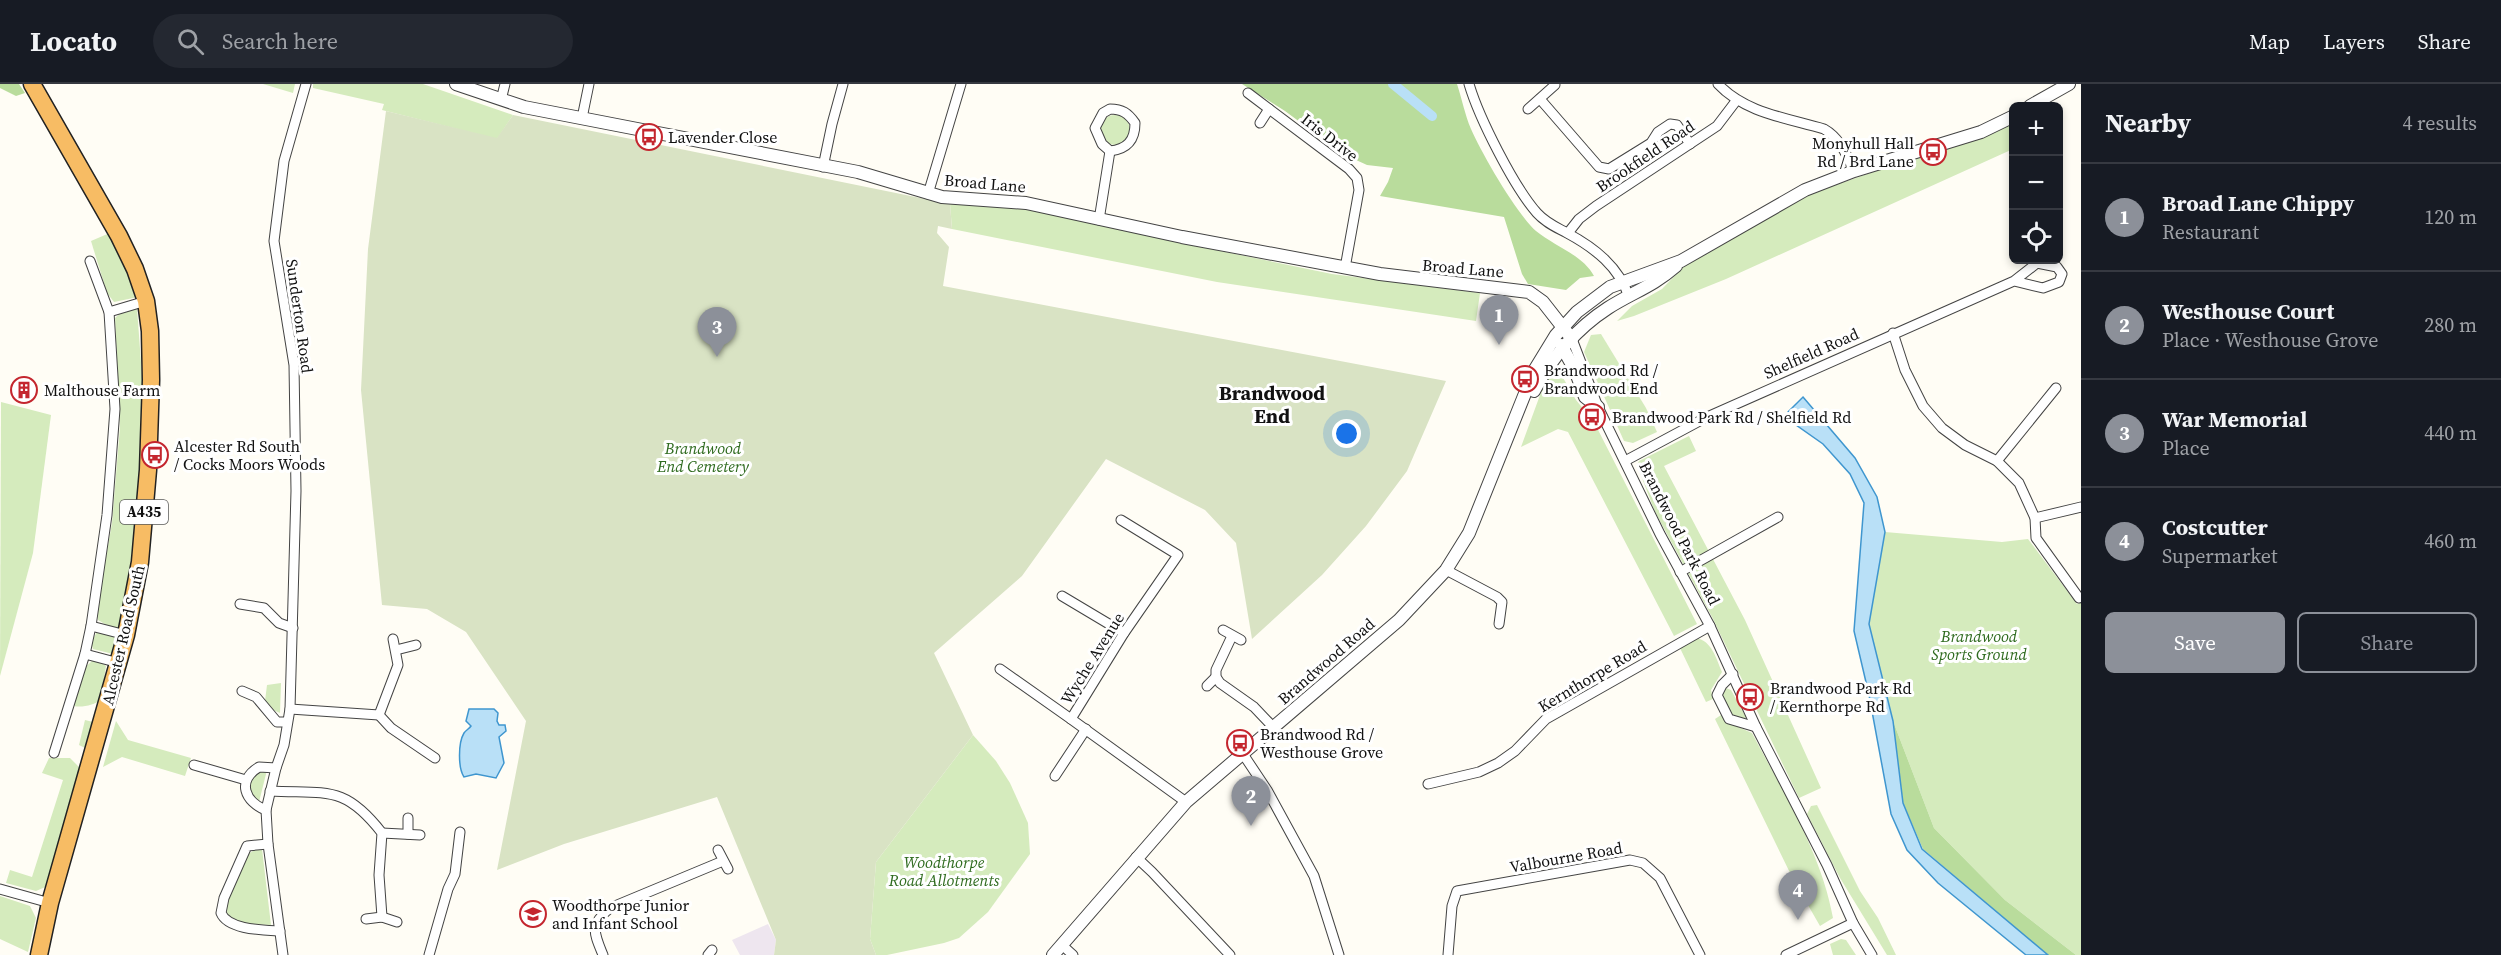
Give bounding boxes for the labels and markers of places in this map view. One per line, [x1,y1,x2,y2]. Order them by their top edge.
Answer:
bus stop icon: Lavender Close [634,122,664,152]
place label: Lavender Close [668,126,777,148]
place label: Monyhull Hall Rd / Brd Lane [1812,132,1914,172]
bus stop icon: Monyhull Hall Rd / Brd Lane [1918,137,1948,167]
pin: 1 [1480,296,1518,345]
pin: 3 [698,308,736,357]
place label: Brandwood Rd / Brandwood End [1544,359,1659,399]
bus stop icon: Brandwood Rd / Brandwood End [1510,364,1540,394]
building icon: Malthouse Farm [9,375,39,405]
place label: Malthouse Farm [44,379,160,401]
bus stop icon: Brandwood Park Rd / Shelfield Rd [1577,402,1607,432]
place label: Brandwood Park Rd / Shelfield Rd [1612,406,1851,428]
place label: Alcester Rd South / Cocks Moors Woods [174,435,325,475]
bus stop icon: Alcester Rd South / Cocks Moors Woods [140,440,170,470]
place label: Brandwood Park Rd / Kernthorpe Rd [1770,677,1912,717]
bus stop icon: Brandwood Park Rd / Kernthorpe Rd [1735,682,1765,712]
place label: Brandwood Rd / Westhouse Grove [1260,723,1383,763]
bus stop icon: Brandwood Rd / Westhouse Grove [1225,728,1255,758]
pin: 2 [1232,776,1270,826]
pin: 4 [1778,870,1818,920]
place label: Woodthorpe Junior and Infant School [552,894,690,934]
school or university icon: Woodthorpe Junior and Infant School [518,899,548,929]

